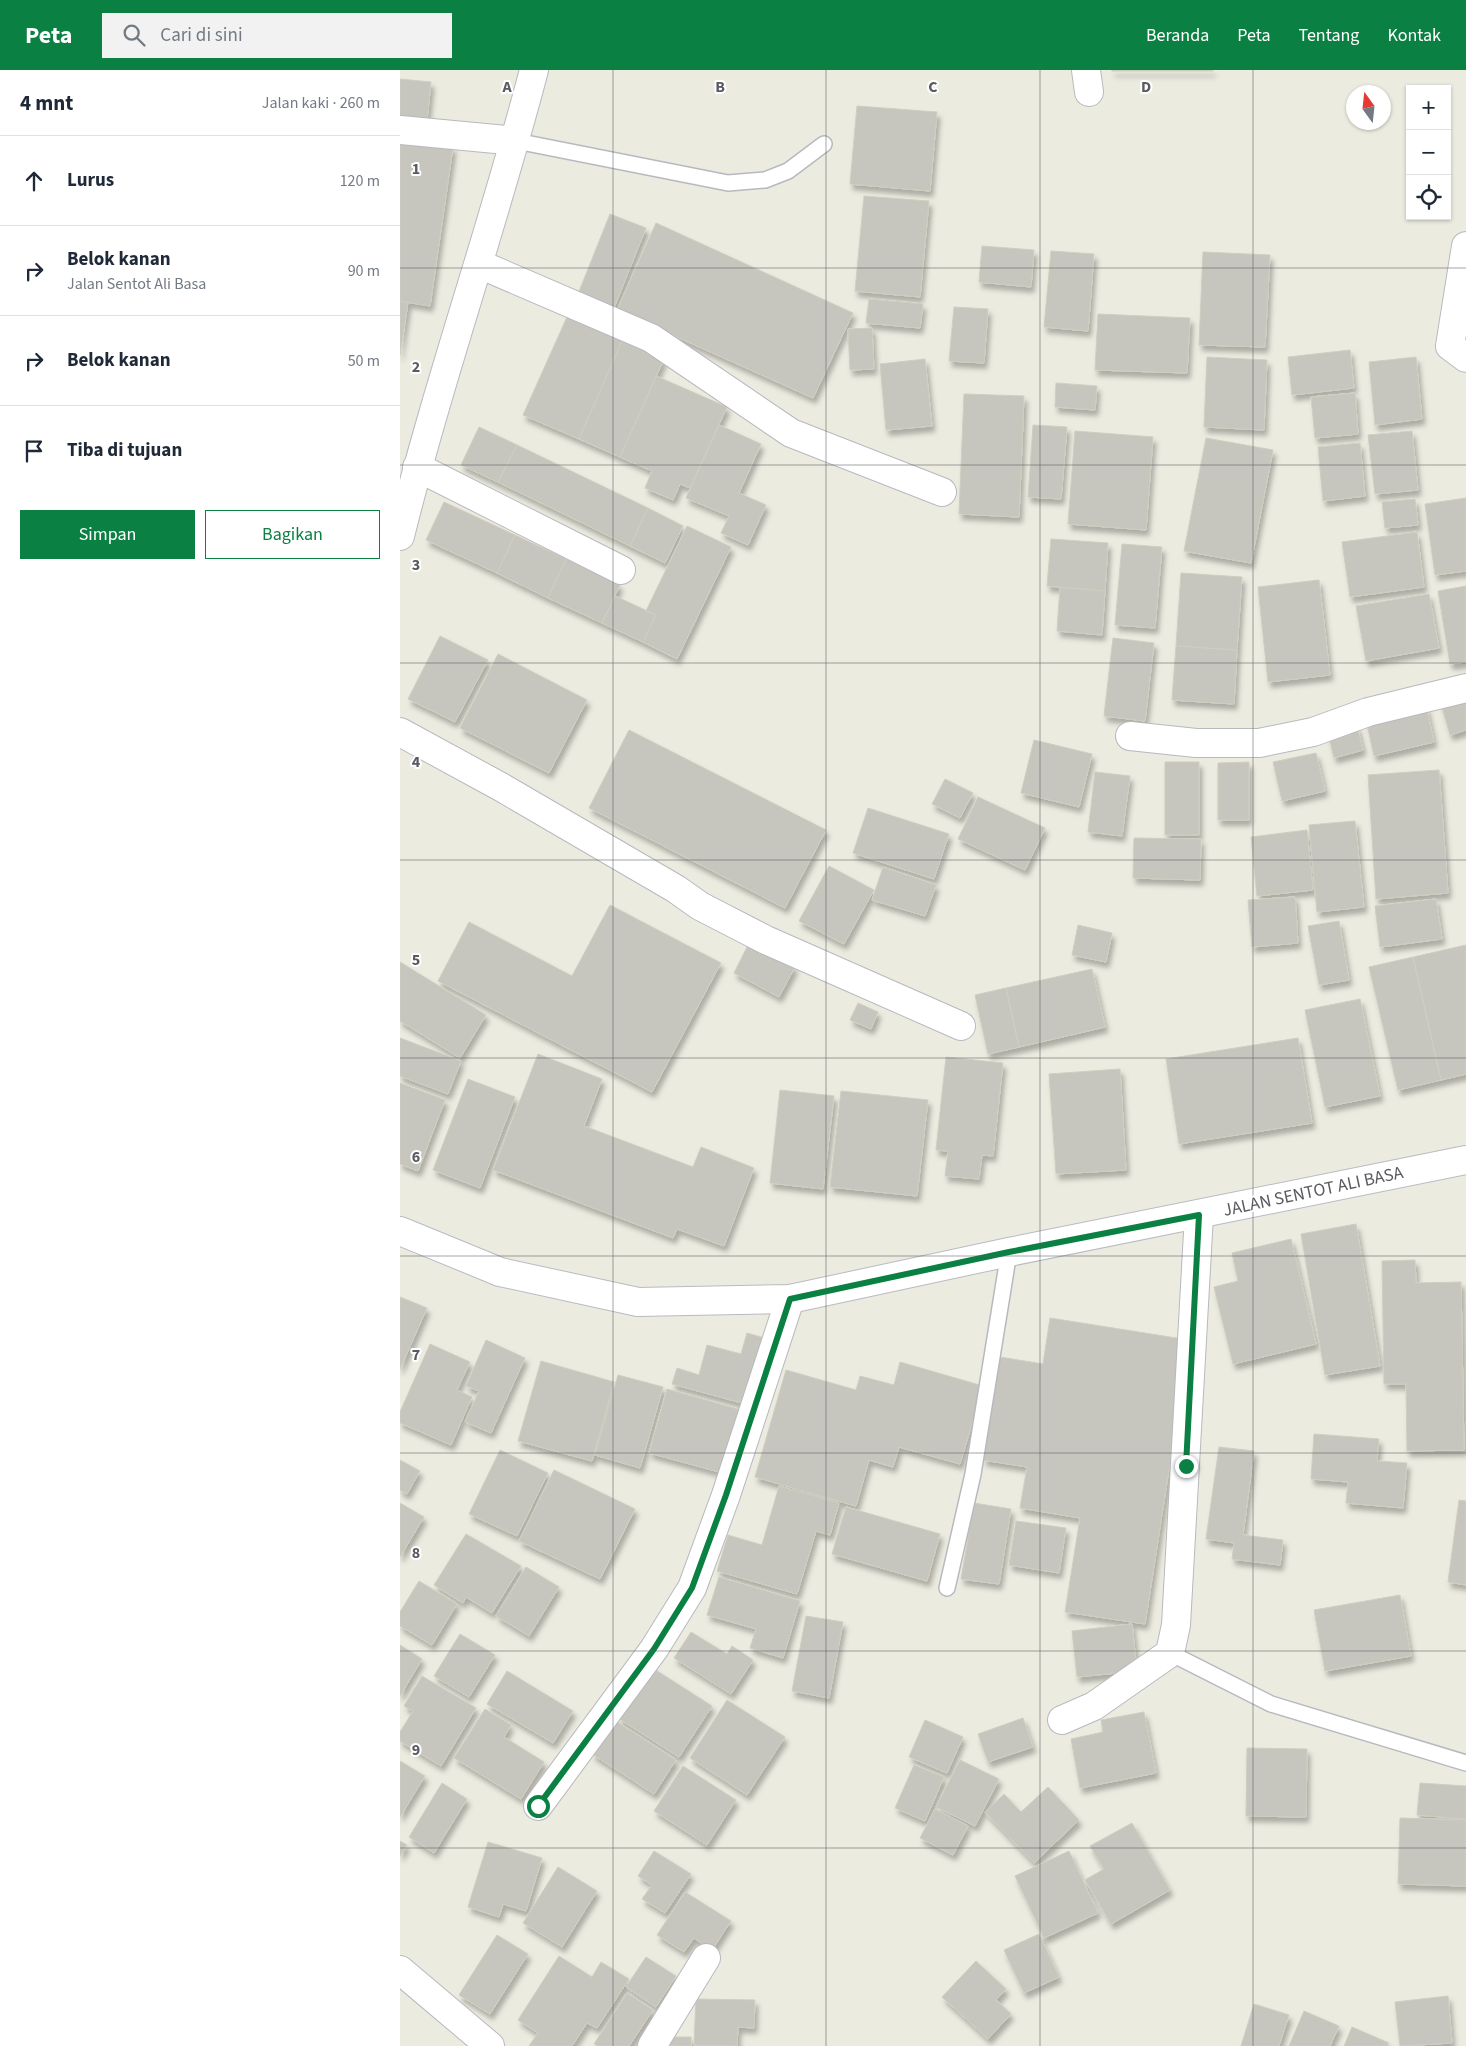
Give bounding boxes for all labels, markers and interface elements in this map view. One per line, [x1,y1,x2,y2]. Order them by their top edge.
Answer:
search box [102,13,452,58]
text: Peta [25,18,72,53]
icon: search [120,21,148,49]
text: Cari di sini [160,22,243,49]
text: Beranda [1146,23,1209,48]
text: Peta [1237,23,1270,48]
text: Tentang [1298,23,1359,48]
text: Kontak [1387,23,1441,48]
text: A [501,76,512,98]
text: B [715,76,725,98]
text: C [928,76,938,98]
text: D [1141,76,1151,98]
north arrow [1346,85,1391,130]
map controls [1406,85,1451,220]
button: + [1406,85,1451,130]
text: 4 mnt [20,88,73,118]
text: Jalan kaki · 260 m [262,92,380,114]
button: − [1406,130,1451,175]
text: 1 [412,158,420,180]
icon: ahead [20,167,48,195]
text: Lurus [67,167,114,194]
text: 120 m [340,170,380,192]
button: locate [1406,175,1451,220]
text: Belok kanan [67,246,171,273]
icon: right [20,257,48,285]
text: 90 m [348,260,380,282]
text: Jalan Sentot Ali Basa [67,273,206,295]
icon: right [20,347,48,375]
text: Belok kanan [67,347,171,374]
text: 50 m [348,350,380,372]
text: 2 [412,356,420,378]
icon: arrive [20,437,48,465]
text: Tiba di tujuan [67,437,182,464]
button: Simpan [20,510,195,559]
button: Bagikan [205,510,380,559]
text: 3 [412,554,420,576]
text: 4 [412,751,421,773]
text: 5 [412,949,420,971]
text: 6 [412,1146,420,1168]
street label: JALAN SENTOT ALI BASA [1221,1160,1406,1223]
text: 7 [412,1344,420,1366]
route end [1175,1455,1198,1478]
text: 8 [412,1542,420,1564]
text: 9 [412,1739,420,1761]
route start [527,1795,550,1818]

